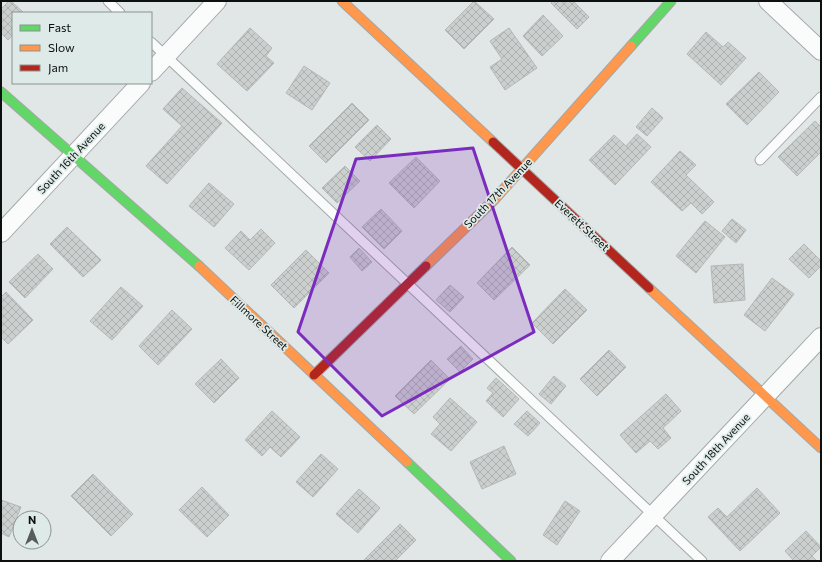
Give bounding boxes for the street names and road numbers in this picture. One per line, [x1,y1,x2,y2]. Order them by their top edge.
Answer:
street label: South 16th Avenue [34,119,107,196]
street label: South 17th Avenue [461,155,534,230]
street label: Everett Street [552,196,613,254]
street label: Fillmore Street [228,293,291,353]
street label: South 18th Avenue [679,410,752,487]

